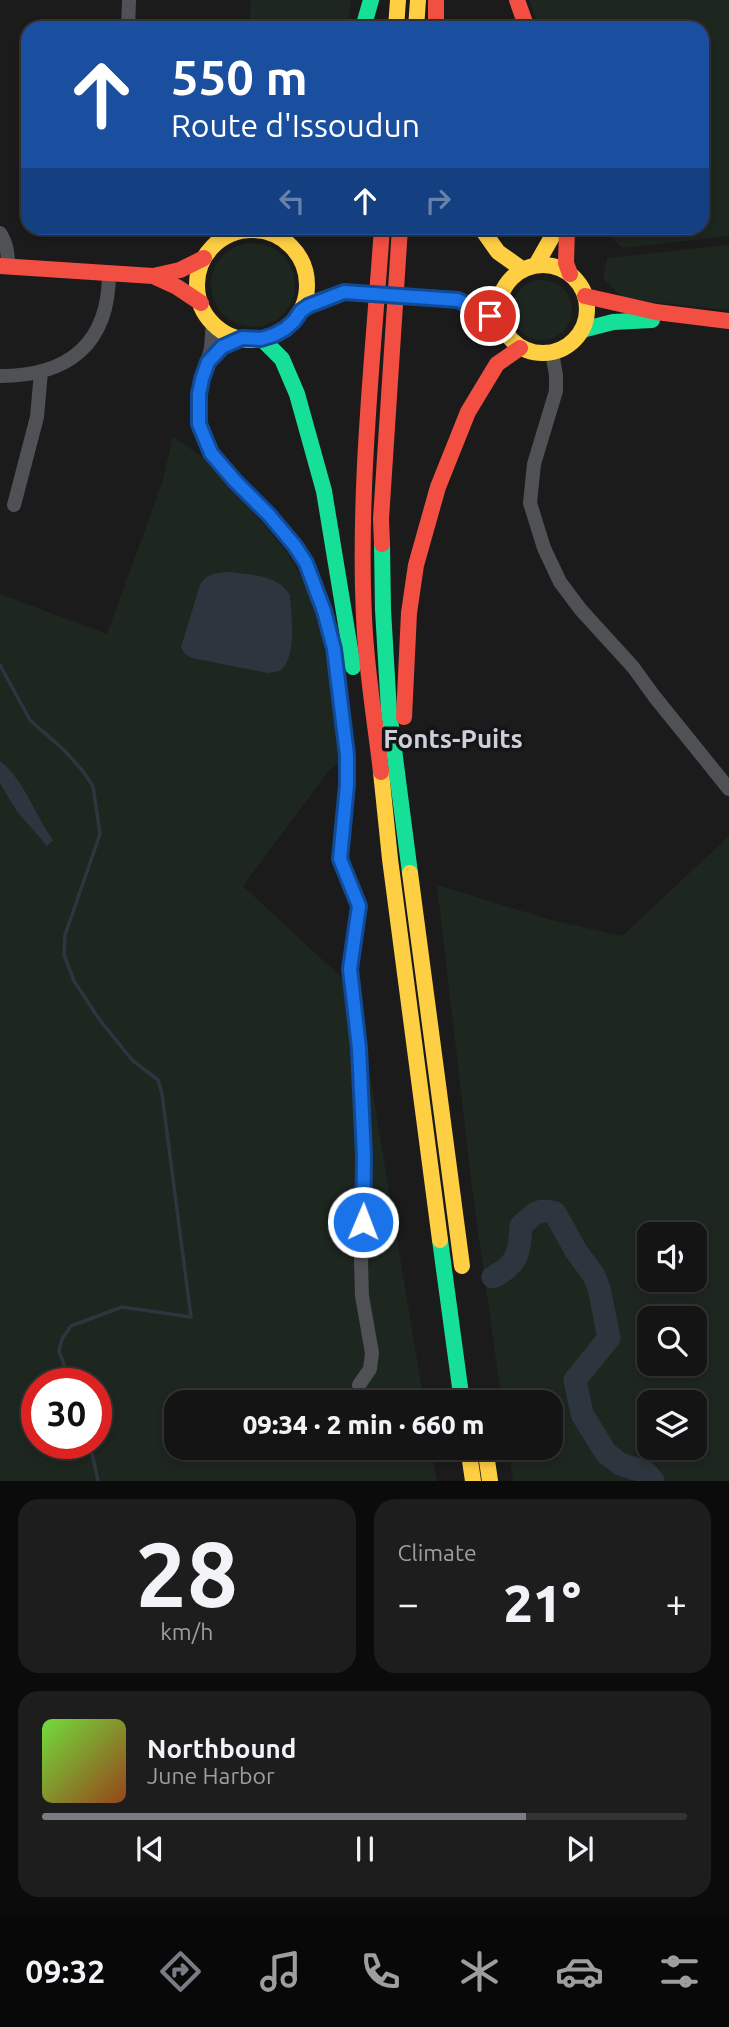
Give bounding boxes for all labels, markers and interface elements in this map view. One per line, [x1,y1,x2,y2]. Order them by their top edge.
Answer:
icon: ahead [56,49,147,140]
text: 550 m [171,49,308,104]
text: Route d'Issoudun [171,107,420,143]
icon: left [273,182,311,220]
icon: ahead [346,182,384,220]
icon: right [419,182,457,220]
pin [460,286,520,346]
icon: arrive [471,297,509,335]
district label: Fonts-Puits [383,724,523,753]
position arrow [326,1185,400,1259]
map controls [637,1222,707,1460]
button: sound [637,1222,707,1292]
button: search [637,1306,707,1376]
speed limit sign: 30 [21,1368,112,1459]
button: layers [637,1390,707,1460]
text: 09:34 · 2 min · 660 m [243,1410,484,1439]
text: 28 [135,1522,238,1624]
text: Climate [398,1540,477,1565]
text: 21° [503,1574,581,1632]
text: − [398,1582,419,1624]
text: + [666,1582,687,1624]
text: km/h [160,1619,213,1644]
text: Northbound [147,1734,296,1763]
text: June Harbor [147,1763,275,1788]
icon: previous [131,1830,169,1868]
icon: pause [346,1830,384,1868]
icon: next [561,1830,599,1868]
icon: directions [156,1947,205,1996]
icon: music [256,1947,305,1996]
icon: phone [356,1947,405,1996]
icon: climate [455,1947,504,1996]
icon: car [555,1947,604,1996]
icon: filters [655,1947,704,1996]
text: 09:32 [25,1953,105,1989]

